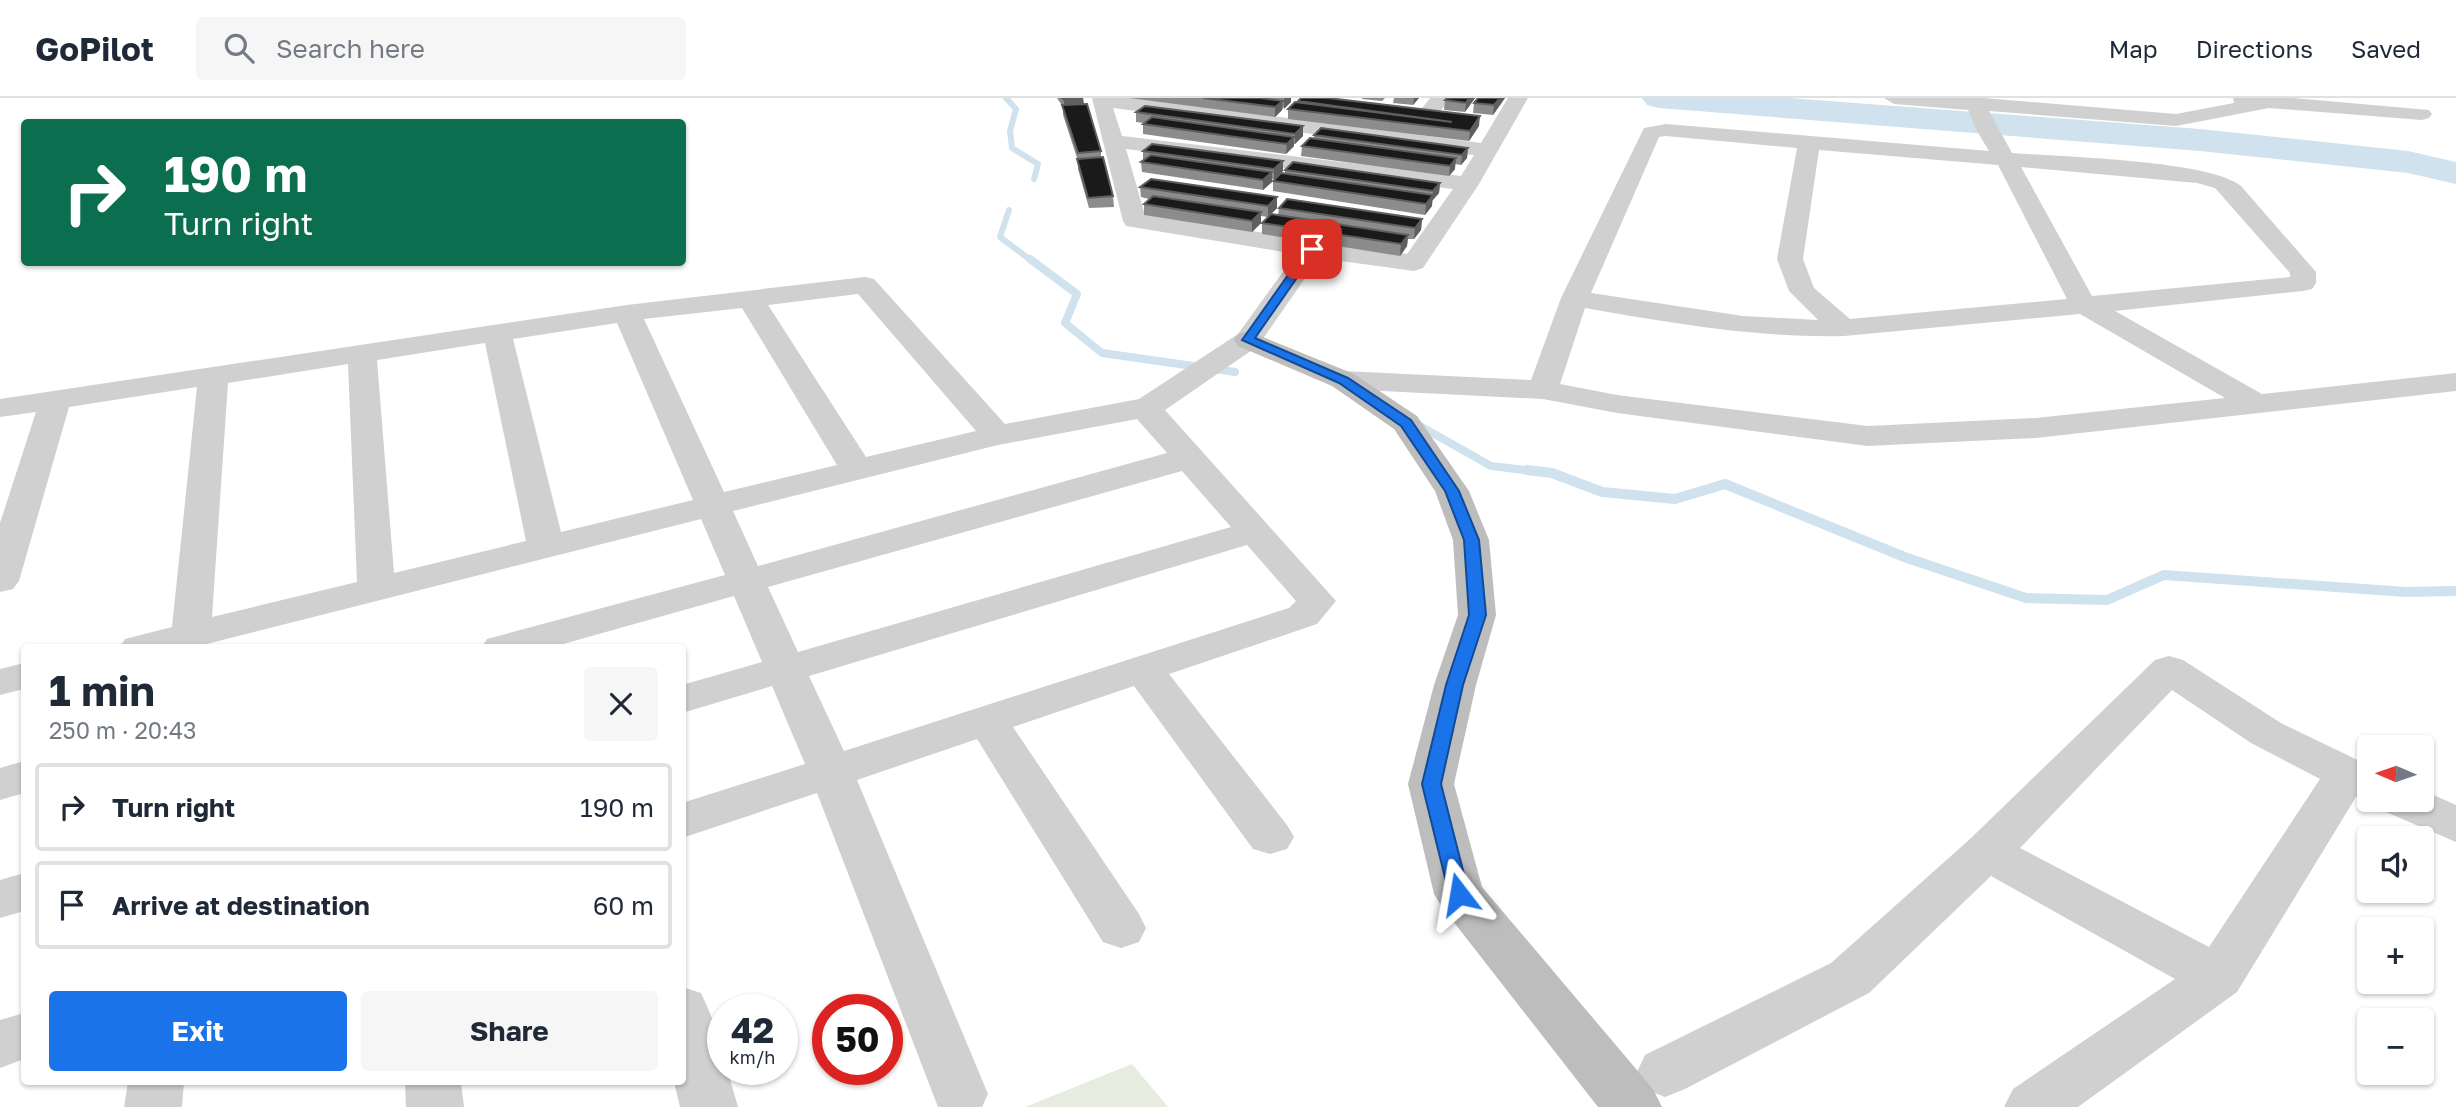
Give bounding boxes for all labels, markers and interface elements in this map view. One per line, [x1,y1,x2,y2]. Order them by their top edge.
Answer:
search box [196,17,686,80]
text: GoPilot [35,29,154,68]
icon: search [220,29,258,67]
text: Search here [276,33,425,64]
text: Map [2109,34,2158,63]
text: Directions [2196,34,2313,63]
text: Saved [2351,34,2421,63]
text: 190 m [164,144,307,203]
icon: right [49,147,140,238]
text: Turn right [164,204,313,242]
pin [1282,219,1342,279]
icon: arrive [1293,230,1331,268]
text: 1 min [49,665,155,715]
button: close [584,667,658,741]
text: 250 m · 20:43 [49,716,196,744]
north arrow [2357,735,2434,812]
map controls [2357,735,2434,1085]
icon: right [53,788,91,826]
text: Turn right [112,792,235,823]
text: 190 m [580,792,654,823]
button: sound [2357,826,2434,903]
position arrow [1422,857,1496,931]
icon: arrive [53,886,91,924]
text: Arrive at destination [112,890,370,921]
text: 60 m [593,890,654,921]
button: + [2357,917,2434,994]
button: Exit [49,991,347,1071]
button: Share [361,991,658,1071]
speed limit sign: 50 [812,994,903,1085]
button: − [2357,1008,2434,1085]
text: 42 [731,1009,774,1051]
text: km/h [730,1046,775,1068]

